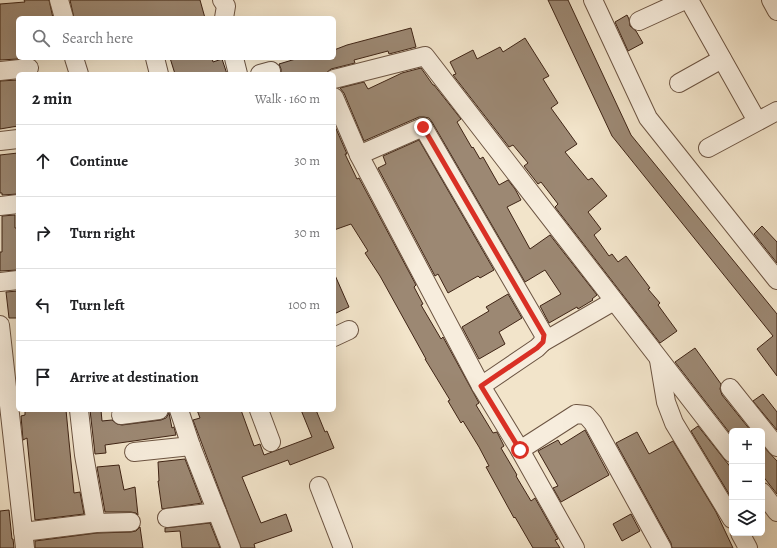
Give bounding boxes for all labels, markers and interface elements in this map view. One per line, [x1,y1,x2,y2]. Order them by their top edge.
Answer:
search box [16,16,336,60]
icon: search [30,27,52,49]
text: Search here [62,28,133,48]
text: 2 min [32,87,72,110]
text: Walk · 160 m [255,90,320,107]
route end [414,118,432,136]
icon: ahead [32,150,54,172]
text: Continue [70,151,128,171]
text: 30 m [294,152,320,169]
icon: right [32,222,54,244]
text: Turn right [70,223,135,243]
text: 30 m [294,224,320,241]
icon: left [32,294,54,316]
text: Turn left [70,295,125,315]
text: 100 m [288,296,320,313]
icon: arrive [32,366,54,388]
text: Arrive at destination [70,367,199,387]
map controls [729,428,765,536]
button: + [729,428,765,464]
route start [511,441,529,459]
button: − [729,464,765,500]
button: layers [729,500,765,536]

